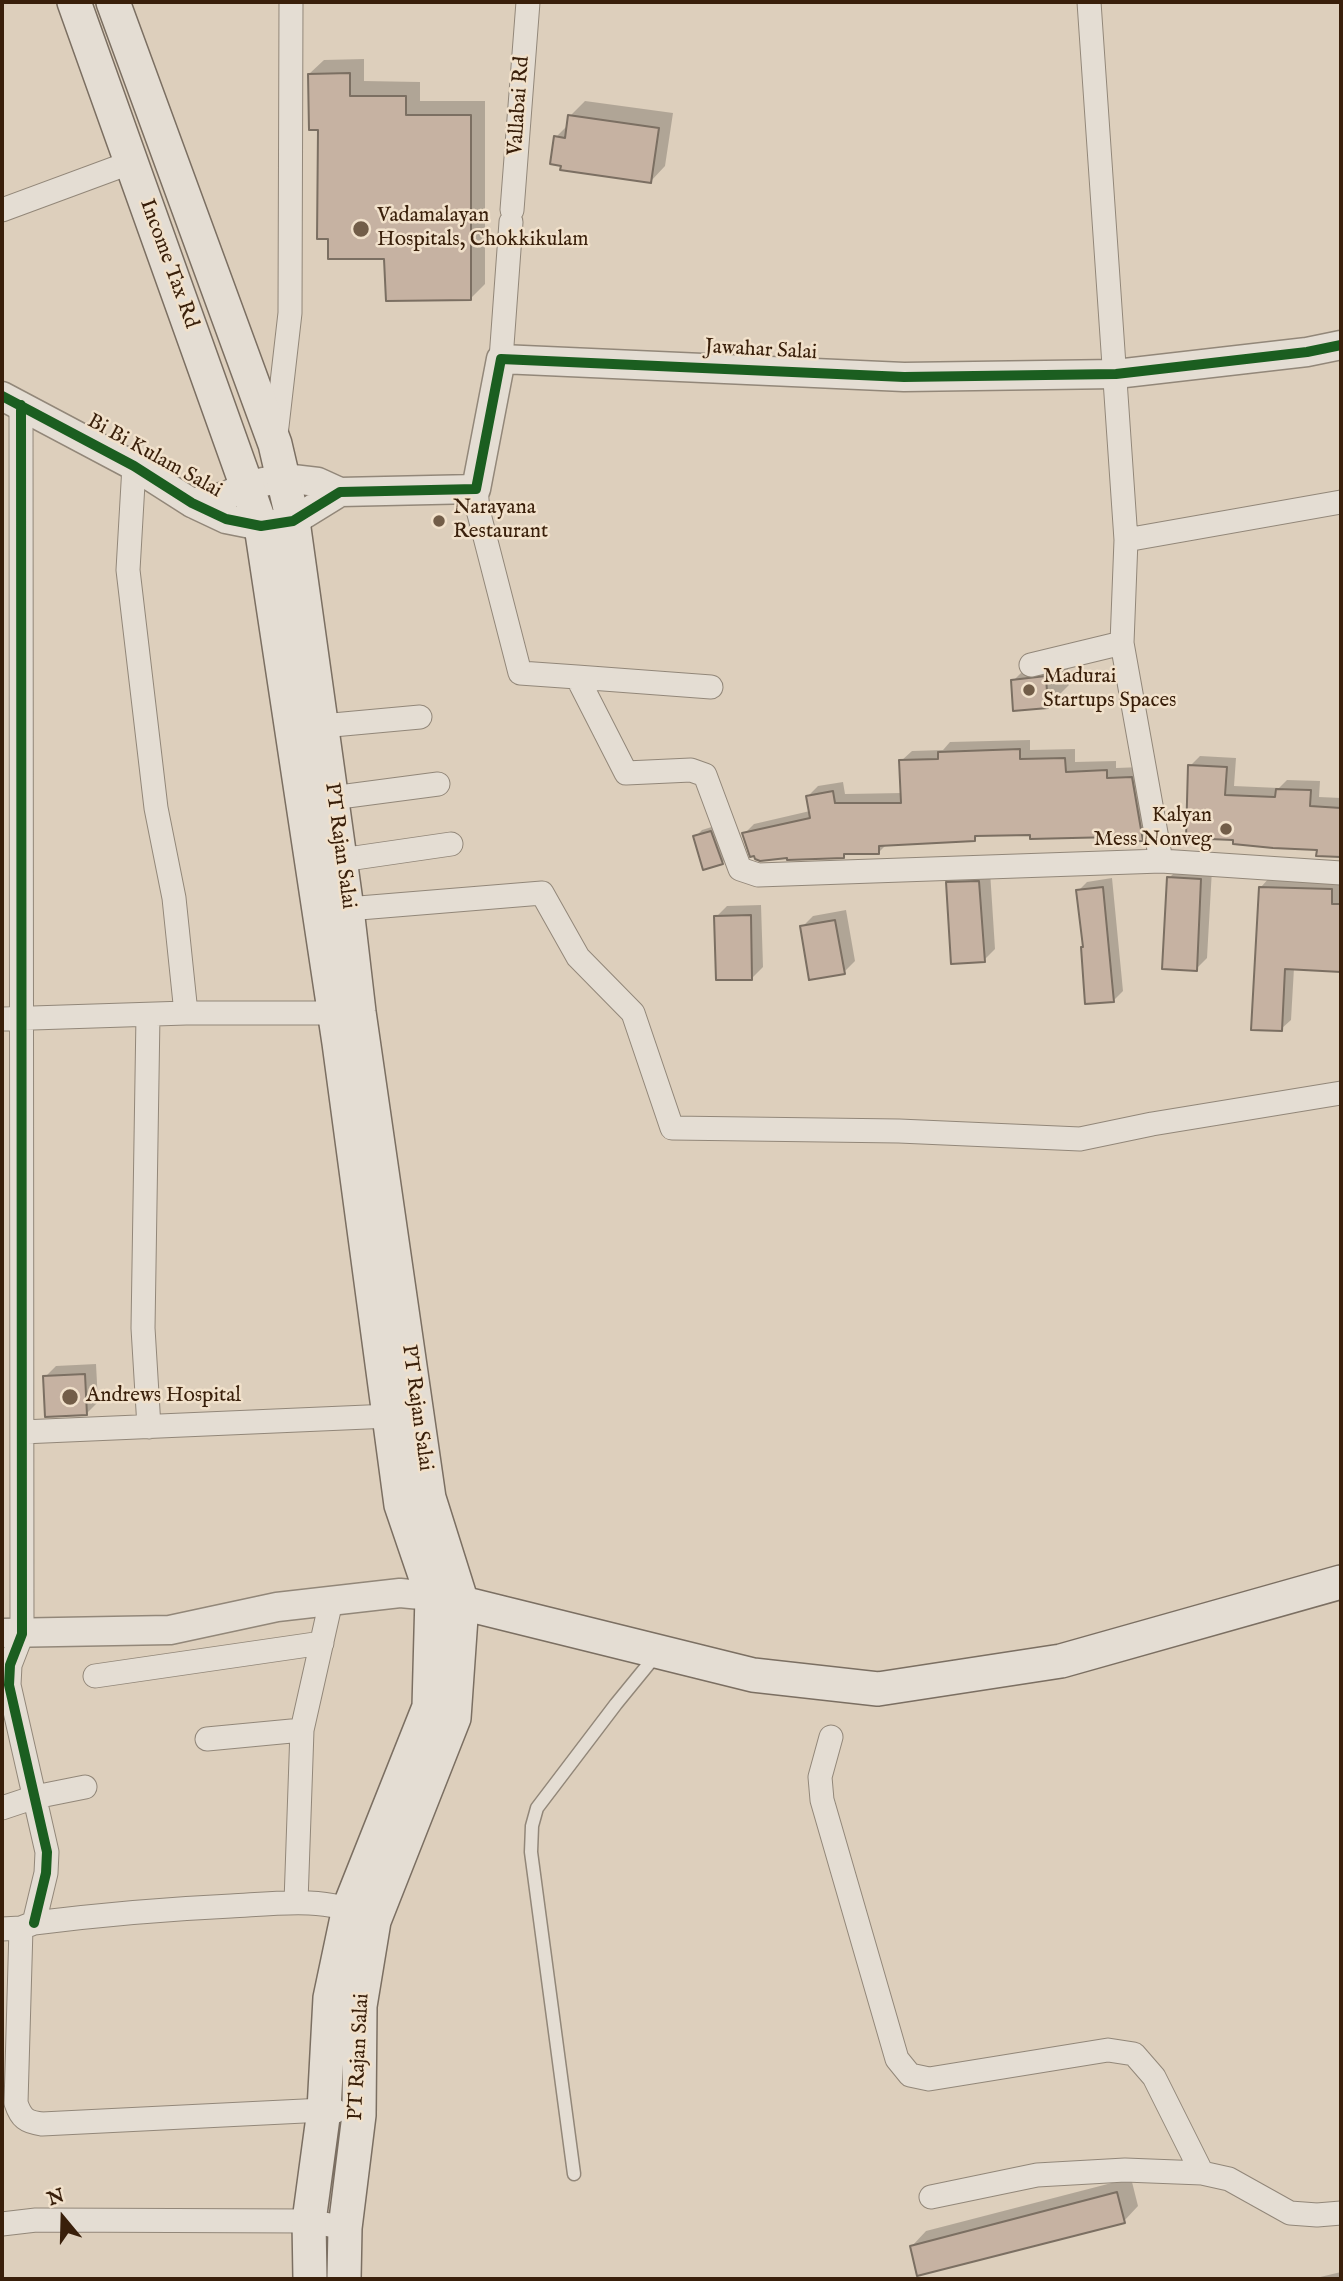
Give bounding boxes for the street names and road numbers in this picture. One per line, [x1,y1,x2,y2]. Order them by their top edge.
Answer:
street label: Vallabai Rd [504,55,536,157]
street label: Income Tax Rd [133,196,203,332]
street label: Jawahar Salai [704,335,818,367]
street label: Bi Bi Kulam Salai [82,410,226,504]
street label: PT Rajan Salai [318,781,360,911]
street label: PT Rajan Salai [395,1343,437,1473]
street label: PT Rajan Salai [344,1993,376,2121]

